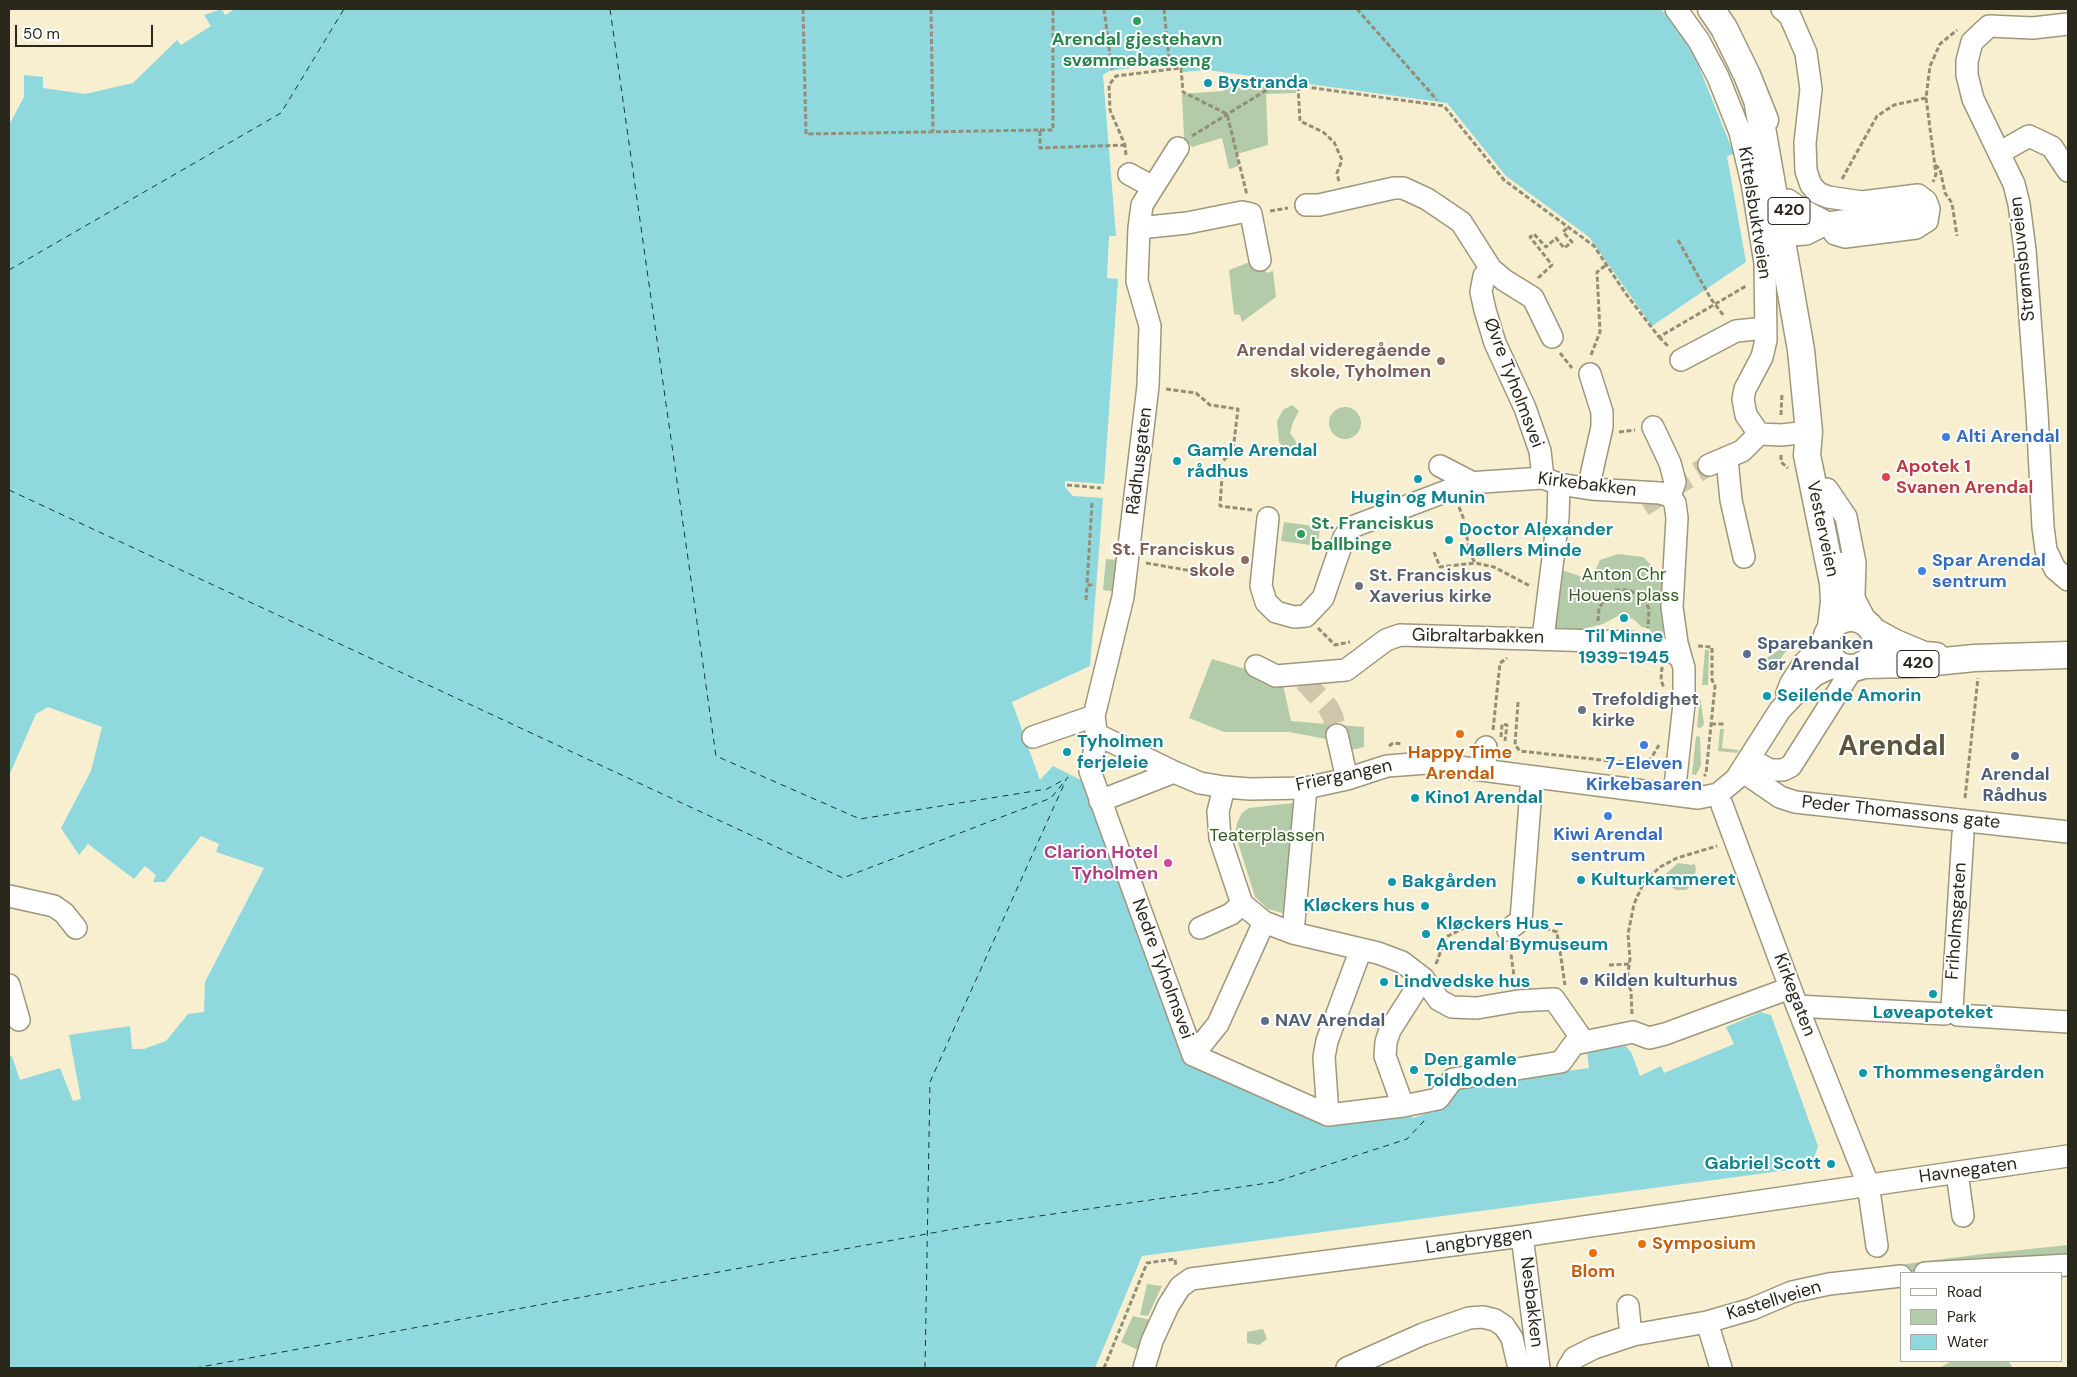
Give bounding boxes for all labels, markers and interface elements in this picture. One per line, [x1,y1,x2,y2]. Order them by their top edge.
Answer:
scale bar [18,15,155,47]
marker: Arendal gjestehavn svømmebasseng [1131,15,1143,27]
text: 50 m [23,24,60,44]
place label: Arendal gjestehavn svømmebasseng [1052,29,1222,72]
place label: Bystranda [1218,72,1308,94]
marker: Bystranda [1202,77,1214,89]
street label: Kittelsbuktveien [1733,145,1775,281]
street label: Strømsbuveien [2006,196,2040,322]
road number: 420 [1768,198,1810,225]
street label: Øvre Tyholmsvei [1478,315,1548,451]
place label: Arendal videregående skole, Tyholmen [1236,340,1431,382]
marker: Arendal videregående skole, Tyholmen [1435,355,1447,367]
street label: Rådhusgaten [1123,406,1157,516]
place label: Alti Arendal [1956,426,2060,448]
marker: Alti Arendal [1940,431,1952,443]
place label: Gamle Arendal rådhus [1187,440,1317,482]
marker: Gamle Arendal rådhus [1171,455,1183,467]
place label: Apotek 1 Svanen Arendal [1896,456,2033,498]
street label: Kirkebakken [1536,468,1638,502]
marker: Apotek 1 Svanen Arendal [1880,471,1892,483]
marker: Hugin og Munin [1412,473,1424,485]
street label: Vesterveien [1801,479,1843,579]
place label: Hugin og Munin [1351,487,1485,509]
place label: St. Franciskus ballbinge [1311,513,1434,556]
place label: Doctor Alexander Møllers Minde [1459,519,1613,562]
marker: St. Franciskus ballbinge [1295,528,1307,540]
marker: Doctor Alexander Møllers Minde [1443,534,1455,546]
place label: St. Franciskus skole [1112,539,1235,582]
place label: Spar Arendal sentrum [1932,550,2046,592]
marker: St. Franciskus skole [1239,554,1251,566]
park label: Anton Chr Houens plass [1569,564,1679,606]
place label: St. Franciskus Xaverius kirke [1369,565,1492,608]
marker: Spar Arendal sentrum [1916,565,1928,577]
marker: St. Franciskus Xaverius kirke [1353,580,1365,592]
marker: Til Minne 1939-1945 [1618,612,1630,624]
street label: Gibraltarbakken [1412,625,1544,649]
place label: Til Minne 1939-1945 [1579,626,1669,669]
place label: Sparebanken Sør Arendal [1757,633,1873,676]
marker: Sparebanken Sør Arendal [1741,648,1753,660]
road number: 420 [1897,651,1939,678]
place label: Seilende Amorin [1777,685,1921,707]
place label: Trefoldighet kirke [1592,689,1699,732]
marker: Seilende Amorin [1761,690,1773,702]
marker: Trefoldighet kirke [1576,704,1588,716]
marker: Happy Time Arendal [1454,728,1466,740]
place label: Tyholmen ferjeleie [1077,731,1164,774]
district label: Arendal [1838,731,1946,765]
marker: 7-Eleven Kirkebasaren [1638,739,1650,751]
place label: Happy Time Arendal [1408,742,1512,784]
marker: Tyholmen ferjeleie [1061,746,1073,758]
marker: Arendal Rådhus [2009,750,2021,762]
place label: 7-Eleven Kirkebasaren [1586,753,1702,796]
street label: Friergangen [1294,755,1394,797]
place label: Arendal Rådhus [1980,764,2050,806]
place label: Kino1 Arendal [1425,787,1543,809]
marker: Kino1 Arendal [1409,792,1421,804]
street label: Peder Thomassons gate [1801,792,2001,834]
marker: Kiwi Arendal sentrum [1602,810,1614,822]
place label: Kiwi Arendal sentrum [1553,824,1663,866]
park label: Teaterplassen [1209,825,1325,847]
place label: Clarion Hotel Tyholmen [1044,842,1158,884]
marker: Clarion Hotel Tyholmen [1162,857,1174,869]
street label: Friholmsgaten [1942,862,1972,980]
place label: Kulturkammeret [1591,869,1736,891]
place label: Bakgården [1402,871,1497,893]
marker: Kulturkammeret [1575,874,1587,886]
marker: Bakgården [1386,876,1398,888]
place label: Kløckers hus [1303,895,1415,917]
street label: Nedre Tyholmsvei [1127,896,1197,1042]
marker: Kløckers hus [1419,900,1431,912]
place label: Kløckers Hus - Arendal Bymuseum [1436,913,1608,956]
marker: Kløckers Hus - Arendal Bymuseum [1420,928,1432,940]
street label: Kirkegaten [1768,951,1820,1039]
place label: Kilden kulturhus [1594,970,1738,992]
place label: Lindvedske hus [1394,971,1530,993]
marker: Kilden kulturhus [1578,975,1590,987]
marker: Lindvedske hus [1378,976,1390,988]
marker: Løveapoteket [1927,988,1939,1000]
place label: Løveapoteket [1873,1002,1993,1024]
place label: NAV Arendal [1275,1010,1385,1032]
marker: NAV Arendal [1259,1015,1271,1027]
place label: Den gamle Toldboden [1424,1049,1517,1092]
place label: Thommesengården [1873,1062,2044,1084]
marker: Den gamle Toldboden [1408,1064,1420,1076]
marker: Thommesengården [1857,1067,1869,1079]
place label: Gabriel Scott [1704,1153,1821,1175]
street label: Havnegaten [1918,1153,2018,1189]
marker: Gabriel Scott [1825,1158,1837,1170]
street label: Langbryggen [1424,1223,1534,1259]
place label: Symposium [1652,1233,1756,1255]
marker: Symposium [1636,1238,1648,1250]
marker: Blom [1587,1247,1599,1259]
street label: Nesbakken [1515,1256,1547,1348]
place label: Blom [1571,1261,1615,1283]
legend [1900,1272,2062,1362]
street label: Kastellveien [1724,1276,1824,1326]
text: Road [1947,1282,1982,1302]
text: Park [1947,1307,1977,1327]
text: Water [1947,1332,1988,1352]

